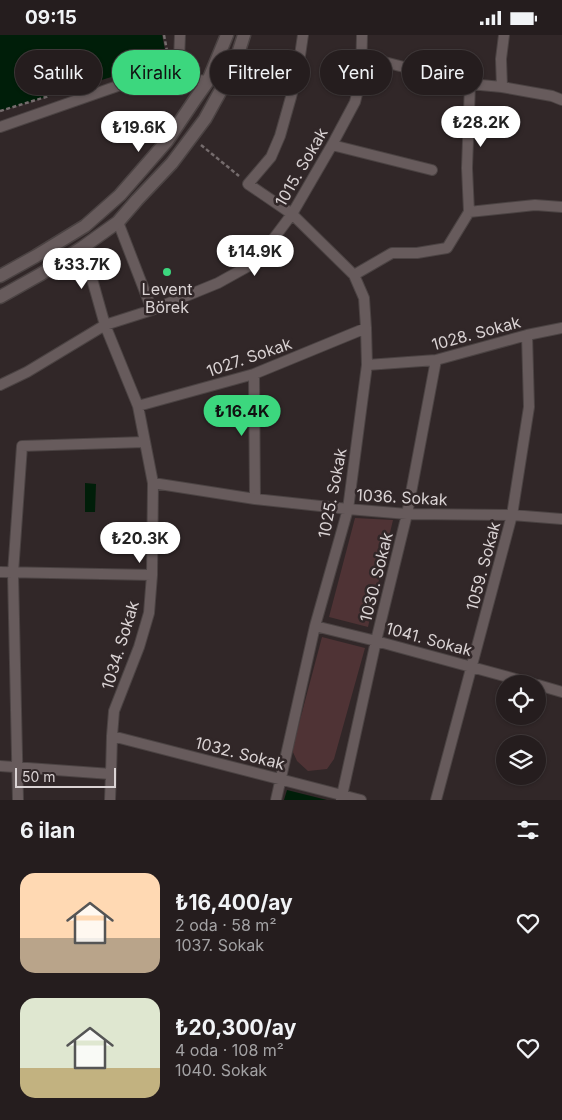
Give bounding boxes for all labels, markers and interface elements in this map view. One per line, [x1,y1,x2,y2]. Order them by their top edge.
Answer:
text: 09:15 [25,6,77,29]
chip: Satılık [15,50,102,95]
chip: Kiralık [112,50,200,95]
chip: Filtreler [210,50,310,95]
chip: Yeni [320,50,392,95]
chip: Daire [402,50,483,95]
pin: ₺28.2K [440,105,522,148]
pin: ₺19.6K [98,111,180,153]
text: ₺28.2K [452,112,510,132]
text: ₺19.6K [112,117,166,137]
street label: 1015. Sokak [270,124,332,210]
pin: ₺14.9K [214,235,296,277]
text: ₺14.9K [228,241,282,261]
pin: ₺33.7K [41,247,123,290]
text: ₺33.7K [54,254,110,274]
marker: Levent Börek [161,266,173,278]
place label: Levent Börek [142,279,192,317]
street label: 1028. Sokak [429,311,523,354]
street label: 1027. Sokak [204,333,295,381]
pin: ₺16.4K [201,395,283,437]
text: ₺16.4K [215,401,269,421]
street label: 1025. Sokak [313,446,351,540]
street label: 1036. Sokak [356,485,448,509]
street label: 1059. Sokak [462,519,505,613]
pin: ₺20.3K [99,521,181,564]
text: ₺20.3K [111,528,169,548]
street label: 1030. Sokak [355,530,397,624]
street label: 1034. Sokak [97,598,143,692]
street label: 1041. Sokak [384,618,475,660]
map controls [496,675,546,785]
button: locate [496,675,546,725]
street label: 1032. Sokak [193,732,287,774]
button: layers [496,735,546,785]
scale bar [15,765,116,788]
text: 50 m [22,768,56,785]
icon: filters [514,816,542,844]
text: 6 ilan [20,818,75,843]
text: ₺16,400/ay [175,890,293,915]
icon: home [60,893,120,953]
icon: heart [514,909,542,937]
text: 2 oda · 58 m² [175,915,276,935]
text: 1037. Sokak [175,935,264,955]
text: ₺20,300/ay [175,1015,296,1040]
icon: home [60,1018,120,1078]
icon: heart [514,1034,542,1062]
text: 4 oda · 108 m² [175,1040,284,1060]
text: 1040. Sokak [175,1060,267,1080]

